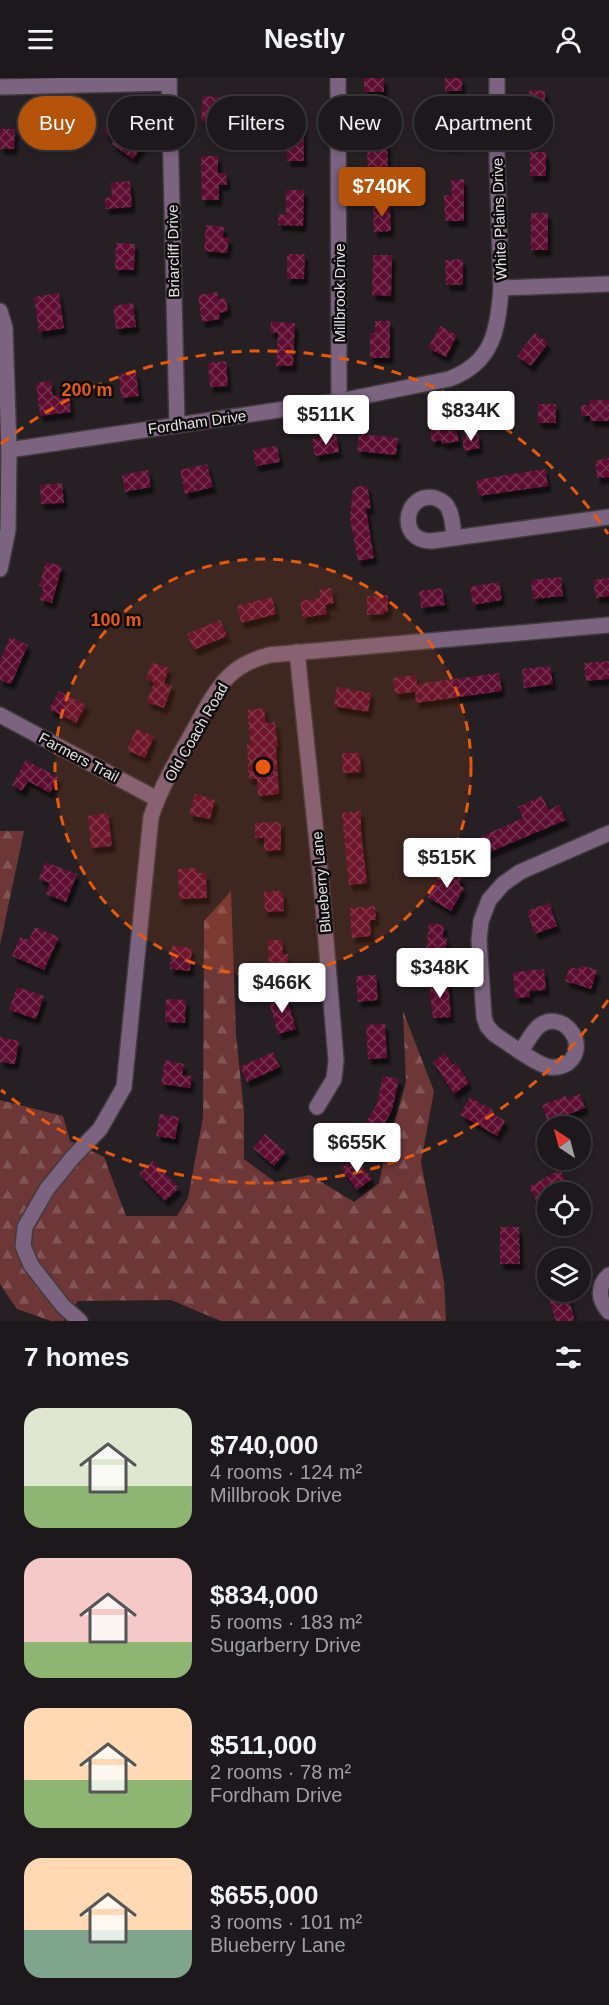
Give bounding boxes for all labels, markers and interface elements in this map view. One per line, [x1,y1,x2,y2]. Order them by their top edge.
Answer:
icon: menu [24,23,57,56]
icon: person [552,23,585,56]
text: Nestly [264,24,345,54]
chip: Buy [18,96,96,150]
chip: Rent [108,96,195,150]
chip: Filters [207,96,306,150]
chip: New [318,96,402,150]
chip: Apartment [414,96,553,150]
street label: White Plains Drive [488,157,510,281]
pin: $740K [340,167,424,218]
text: $740K [353,175,411,197]
street label: Briarcliff Drive [164,204,182,298]
street label: Millbrook Drive [331,243,348,343]
text: 200 m [61,380,113,400]
pin: $834K [429,391,513,442]
pin: $511K [284,395,368,446]
text: $834K [442,399,500,421]
text: $511K [297,403,355,425]
street label: Fordham Drive [147,407,247,437]
text: 100 m [90,610,142,630]
street label: Old Coach Road [161,680,231,784]
street label: Farmers Trail [36,729,122,785]
centre of rings [253,757,273,777]
street label: Blueberry Lane [308,831,334,933]
pin: $515K [405,838,489,889]
text: $515K [418,846,476,868]
pin: $348K [398,948,482,999]
text: $348K [411,956,469,978]
pin: $466K [240,963,324,1014]
text: $466K [253,971,311,993]
north arrow [537,1116,591,1170]
map controls [537,1116,591,1302]
pin: $655K [315,1123,399,1174]
text: $655K [328,1131,386,1153]
button: locate [537,1182,591,1236]
button: layers [537,1248,591,1302]
icon: filters [552,1341,585,1374]
text: 7 homes [24,1342,130,1372]
text: $740,000 [210,1430,318,1460]
icon: home [72,1432,144,1504]
text: 4 rooms · 124 m² [210,1461,362,1483]
text: Millbrook Drive [210,1484,342,1506]
text: $834,000 [210,1580,318,1610]
icon: home [72,1582,144,1654]
text: 5 rooms · 183 m² [210,1611,362,1633]
text: Sugarberry Drive [210,1634,361,1656]
text: $511,000 [210,1730,317,1760]
icon: home [72,1732,144,1804]
text: 2 rooms · 78 m² [210,1761,351,1783]
text: Fordham Drive [210,1784,342,1806]
text: $655,000 [210,1880,318,1910]
icon: home [72,1882,144,1954]
text: 3 rooms · 101 m² [210,1911,362,1933]
text: Blueberry Lane [210,1934,346,1956]

